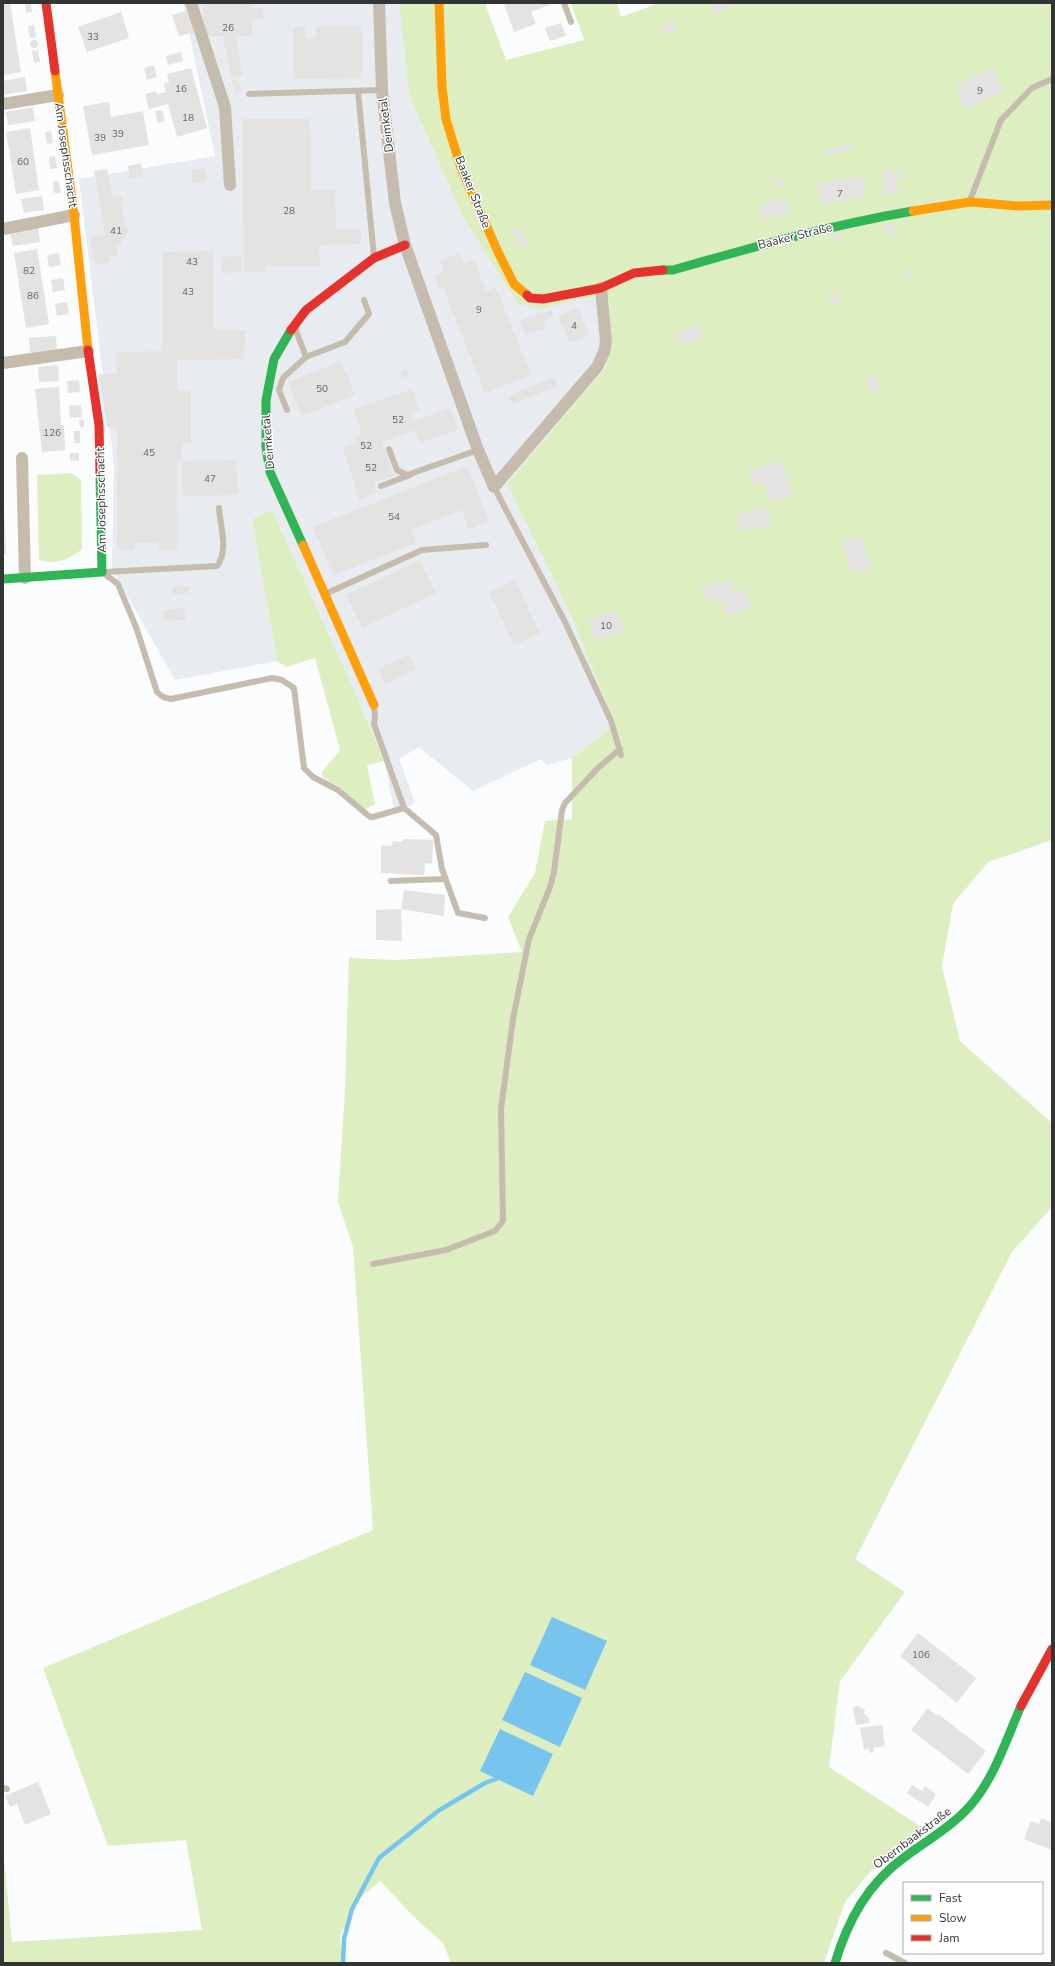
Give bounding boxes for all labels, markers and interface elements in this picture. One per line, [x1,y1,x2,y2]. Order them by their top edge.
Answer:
house number: 26 [222,21,234,35]
house number: 33 [87,30,99,44]
house number: 16 [175,82,187,96]
house number: 9 [977,84,983,98]
street label: Deimketal [375,96,397,153]
street label: Am Josephsschacht [51,102,81,209]
house number: 18 [182,111,194,125]
house number: 39 [112,127,124,141]
house number: 39 [94,131,106,145]
street label: Baaker Straße [451,154,495,230]
house number: 60 [17,155,29,169]
house number: 7 [837,187,843,201]
house number: 28 [283,204,295,218]
street label: Baaker Straße [756,219,834,253]
house number: 41 [110,224,122,238]
house number: 43 [186,255,198,269]
house number: 82 [23,264,35,278]
house number: 43 [182,285,194,299]
house number: 86 [27,289,39,303]
house number: 9 [476,303,482,317]
house number: 4 [571,319,577,333]
house number: 50 [316,382,328,396]
house number: 52 [392,413,404,427]
street label: Deimketal [258,414,278,470]
house number: 126 [43,426,61,440]
house number: 52 [360,439,372,453]
street label: Am Josephsschacht [92,446,110,553]
house number: 45 [143,446,155,460]
house number: 52 [365,461,377,475]
house number: 47 [204,472,216,486]
house number: 54 [388,510,400,524]
house number: 10 [600,619,612,633]
house number: 106 [912,1648,930,1662]
street label: Obernbaakstraße [870,1803,954,1873]
legend [903,1882,1043,1954]
text: Fast [939,1890,962,1906]
text: Slow [939,1910,967,1926]
text: Jam [938,1930,960,1946]

